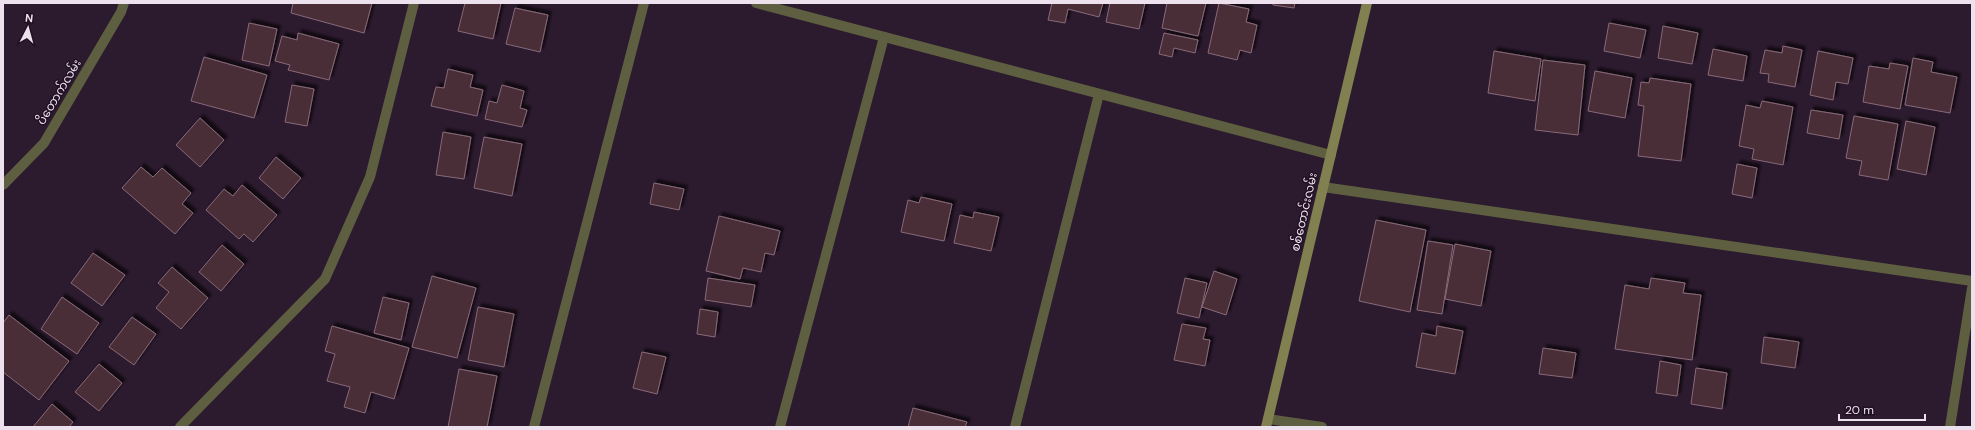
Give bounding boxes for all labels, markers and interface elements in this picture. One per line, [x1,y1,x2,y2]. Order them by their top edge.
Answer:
north arrow [8,8,48,48]
text: N [24,11,34,25]
street label: ပိတောက်လမ်း [32,56,85,128]
street label: စစ်တောင်းလမ်း [1286,171,1321,253]
scale bar [1839,396,1925,422]
text: 20 m [1845,402,1874,418]

